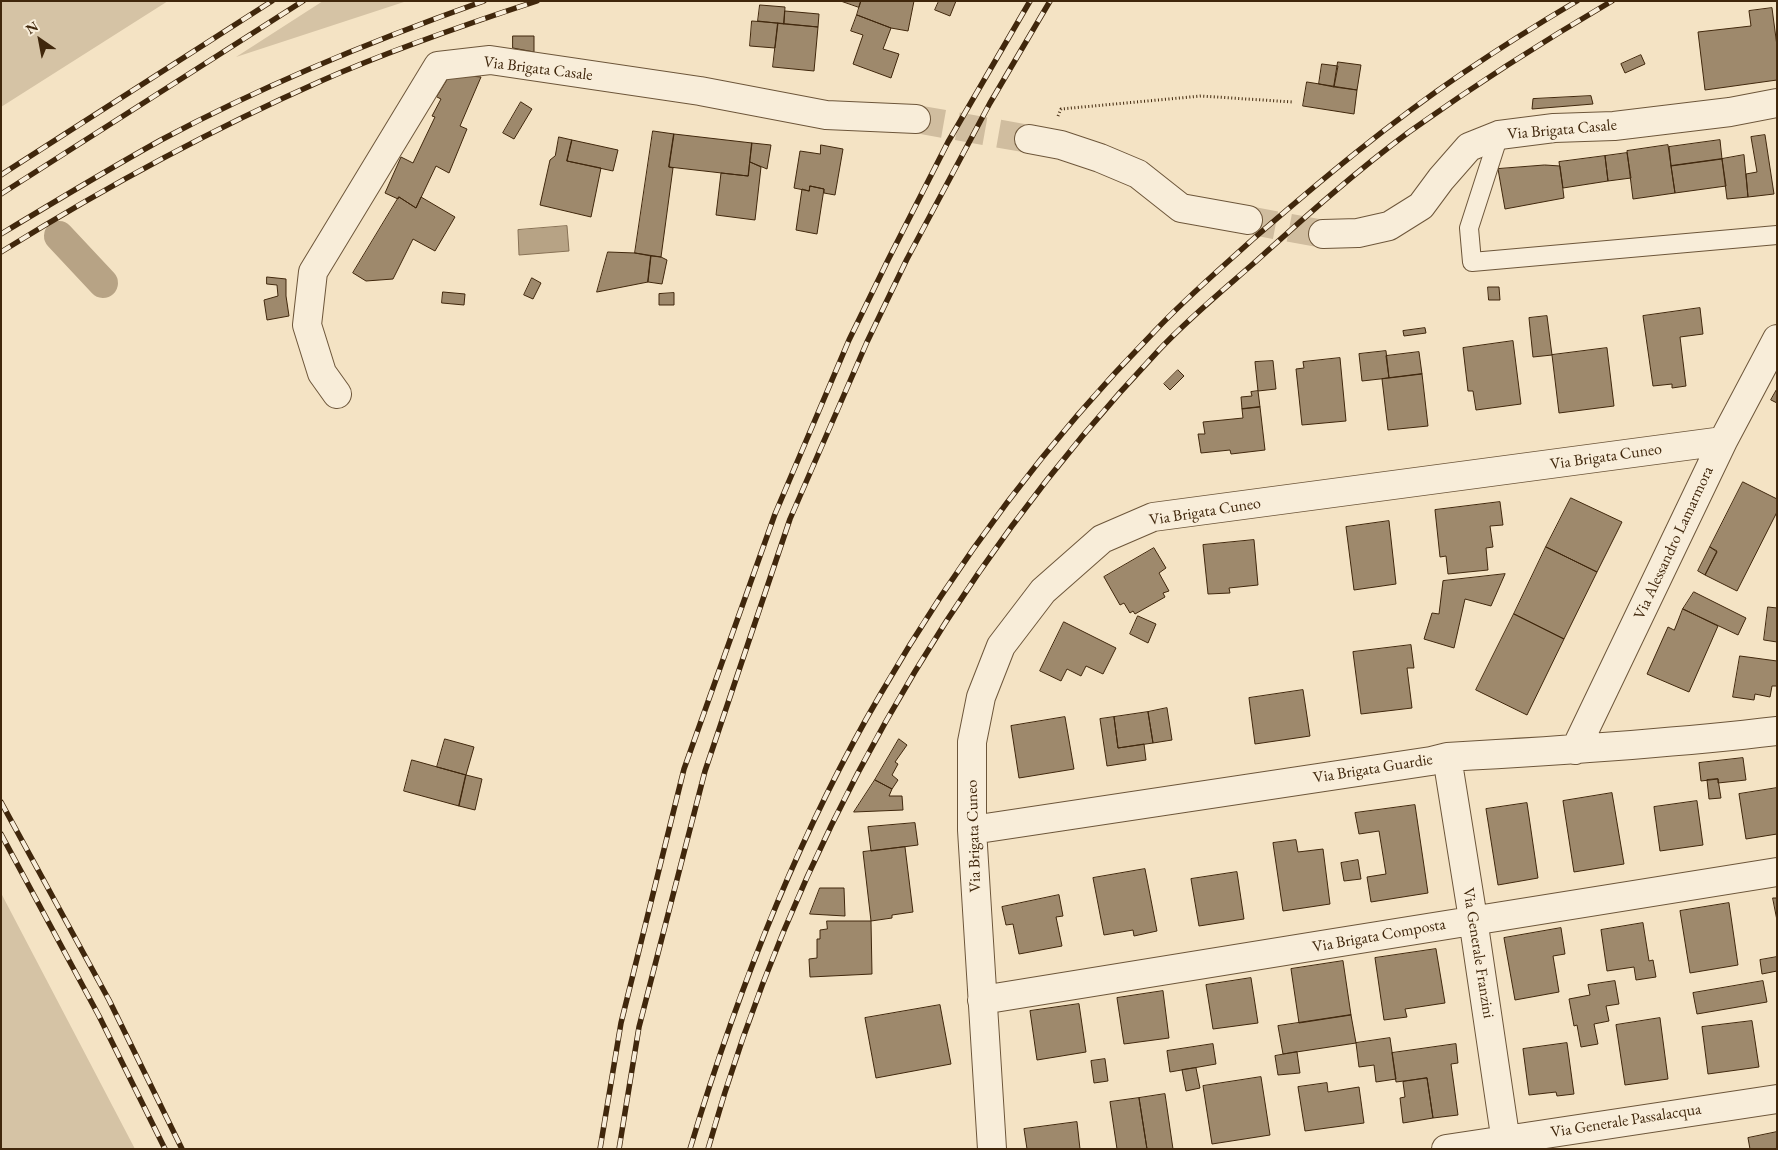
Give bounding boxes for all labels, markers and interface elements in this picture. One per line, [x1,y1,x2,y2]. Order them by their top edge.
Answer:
north arrow [15,15,65,65]
text: N [22,17,41,38]
street label: Via Brigata Casale [482,53,594,85]
street label: Via Brigata Casale [1506,116,1618,144]
street label: Via Brigata Cuneo [1549,440,1663,474]
street label: Via Alessandro Lamarmora [1630,463,1718,623]
street label: Via Brigata Cuneo [1148,494,1262,530]
street label: Via Brigata Guardie [1312,750,1434,788]
street label: Via Brigata Cuneo [962,779,986,893]
street label: Via Generale Franzini [1458,886,1498,1020]
street label: Via Brigata Composta [1311,915,1447,957]
street label: Via Generale Passalacqua [1549,1100,1703,1142]

